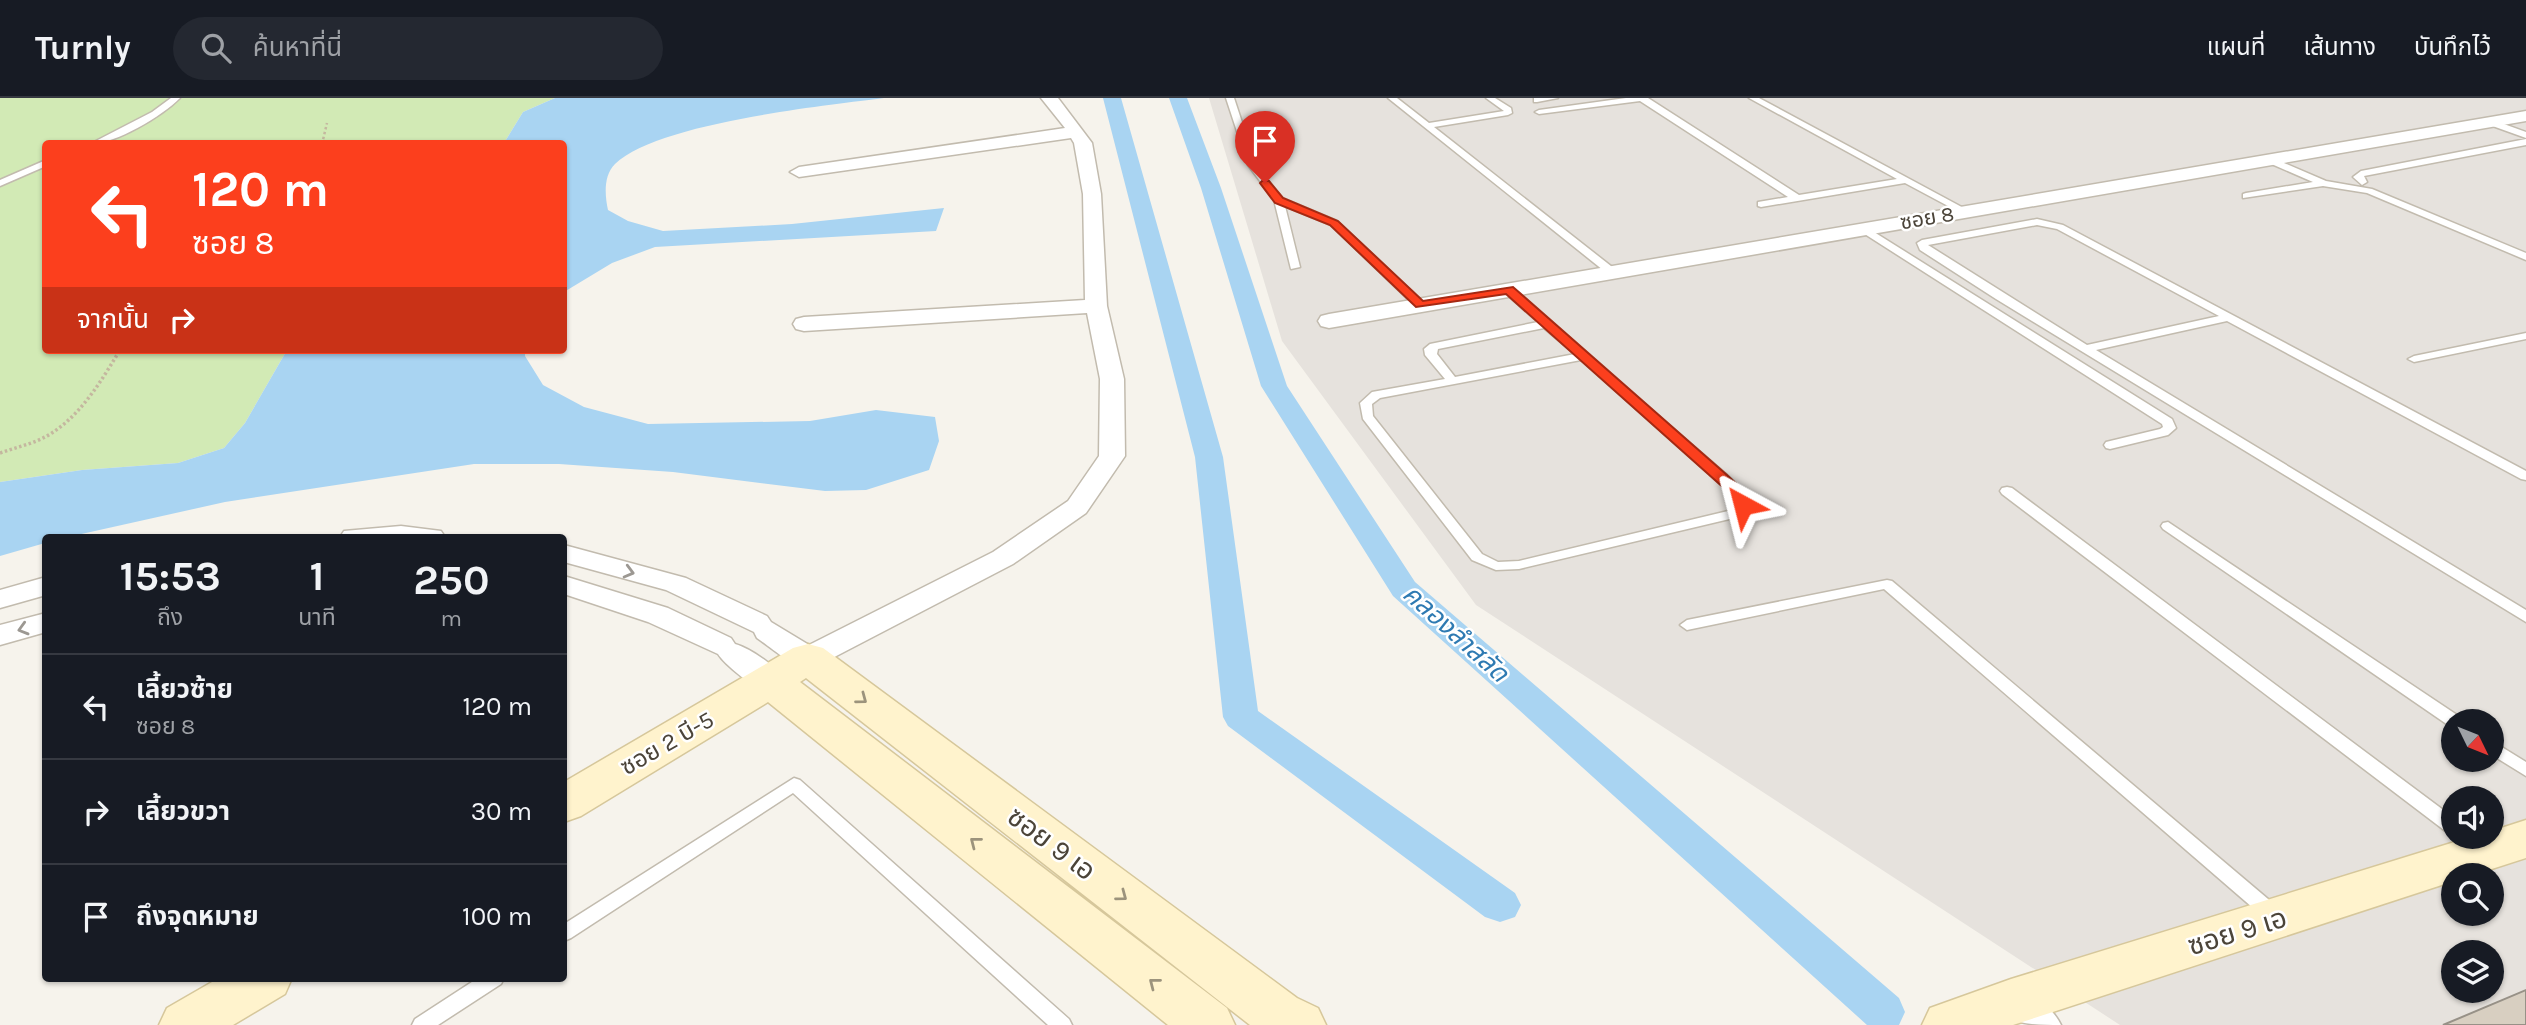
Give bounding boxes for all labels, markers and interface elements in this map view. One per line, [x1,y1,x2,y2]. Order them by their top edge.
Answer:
search box [173,17,663,80]
text: Turnly [35,29,131,67]
icon: search [197,29,235,67]
text: ค้นหาที่นี่ [253,32,342,63]
text: แผนที่ [2207,33,2265,61]
text: เส้นทาง [2303,33,2376,61]
text: บันทึกไว้ [2414,33,2491,61]
pin [1235,111,1295,183]
icon: arrive [1246,122,1284,160]
text: 120 m [192,161,329,218]
icon: left [77,168,168,259]
street label: ซอย 8 [1898,201,1956,235]
text: ซอย 8 [192,225,274,262]
icon: right [163,301,201,339]
text: จากนั้น [77,304,149,335]
position arrow [1706,468,1780,542]
text: 15:53 [119,551,221,601]
text: 1 [309,551,324,601]
text: 250 [413,555,490,605]
one-way arrow [623,563,635,578]
water label: คลองลำสลัด [1397,578,1515,689]
text: ถึง [157,604,183,631]
text: นาที [298,604,336,631]
text: m [441,605,462,632]
one-way arrow [17,621,29,635]
text: เลี้ยวซ้าย [136,674,233,705]
icon: left [77,688,115,726]
text: 120 m [462,691,532,722]
one-way arrow [855,691,867,704]
street label: ซอย 2 บี-5 [615,705,719,781]
north arrow [2441,709,2504,772]
map controls [2441,709,2504,1003]
text: ซอย 8 [136,713,195,740]
button: sound [2441,786,2504,849]
icon: right [77,793,115,831]
text: เลี้ยวขวา [136,796,230,827]
text: 30 m [471,796,532,827]
street label: ซอย 9 เอ [1001,800,1102,887]
one-way arrow [971,838,983,851]
button: search [2441,863,2504,926]
one-way arrow [1114,888,1126,900]
icon: arrive [77,898,115,936]
text: ถึงจุดหมาย [136,901,259,932]
text: 100 m [462,901,532,932]
street label: ซอย 9 เอ [2184,901,2291,962]
button: layers [2441,940,2504,1003]
one-way arrow [1150,978,1162,991]

